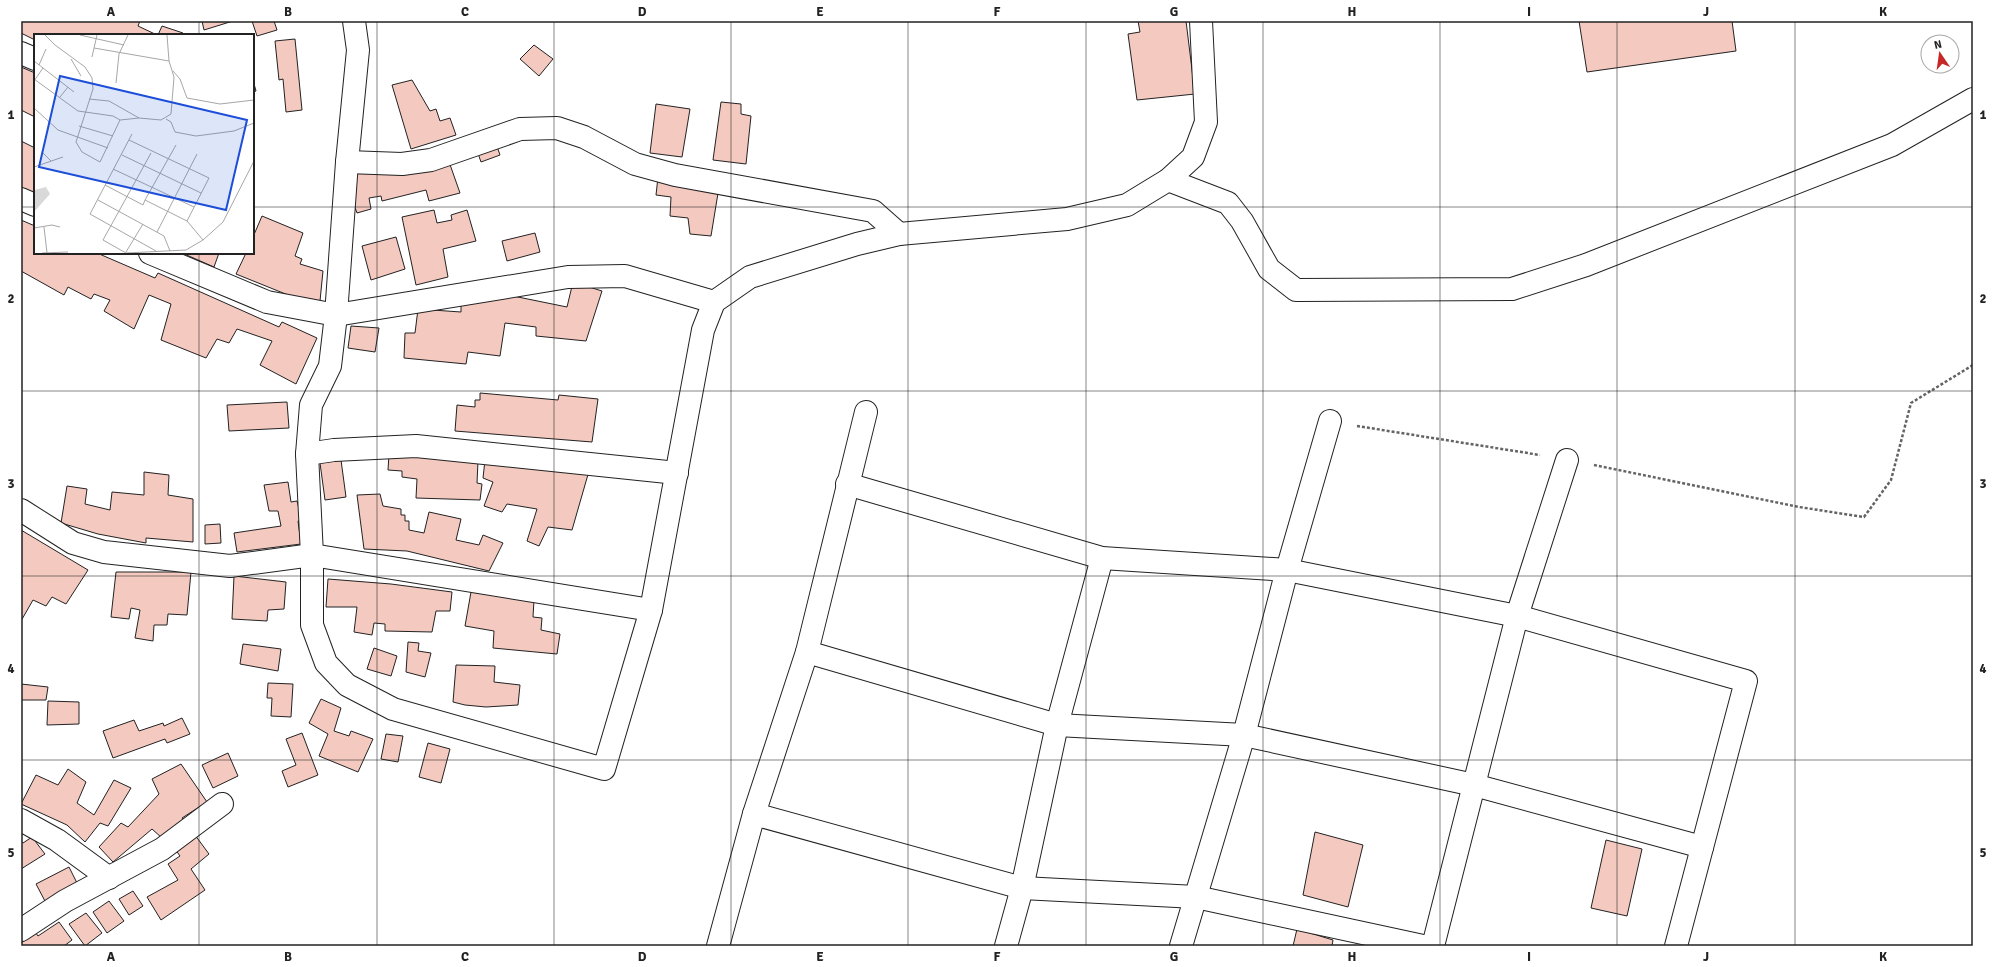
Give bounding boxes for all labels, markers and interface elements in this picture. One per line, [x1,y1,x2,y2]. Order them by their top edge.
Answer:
text: A [107,4,116,20]
text: B [284,4,292,20]
text: C [461,4,469,20]
text: D [638,4,647,20]
text: E [816,4,824,20]
text: F [994,4,1001,20]
text: G [1170,4,1178,20]
text: H [1348,4,1356,20]
text: I [1527,4,1531,20]
text: J [1703,4,1709,20]
text: K [1879,4,1887,20]
inset map [34,34,254,254]
north arrow [1920,34,1960,74]
text: N [1933,38,1943,52]
text: 1 [7,107,15,123]
text: 1 [1979,107,1987,123]
text: 2 [7,291,15,307]
text: 2 [1979,291,1987,307]
text: 3 [7,476,15,492]
text: 3 [1979,476,1987,492]
text: 4 [7,661,15,677]
text: 4 [1979,661,1987,677]
text: 5 [7,845,15,861]
text: 5 [1979,845,1987,861]
text: A [107,949,116,965]
text: B [284,949,292,965]
text: C [461,949,469,965]
text: D [638,949,647,965]
text: E [816,949,824,965]
text: F [994,949,1001,965]
text: G [1170,949,1178,965]
text: H [1348,949,1356,965]
text: I [1527,949,1531,965]
text: J [1703,949,1709,965]
text: K [1879,949,1887,965]

